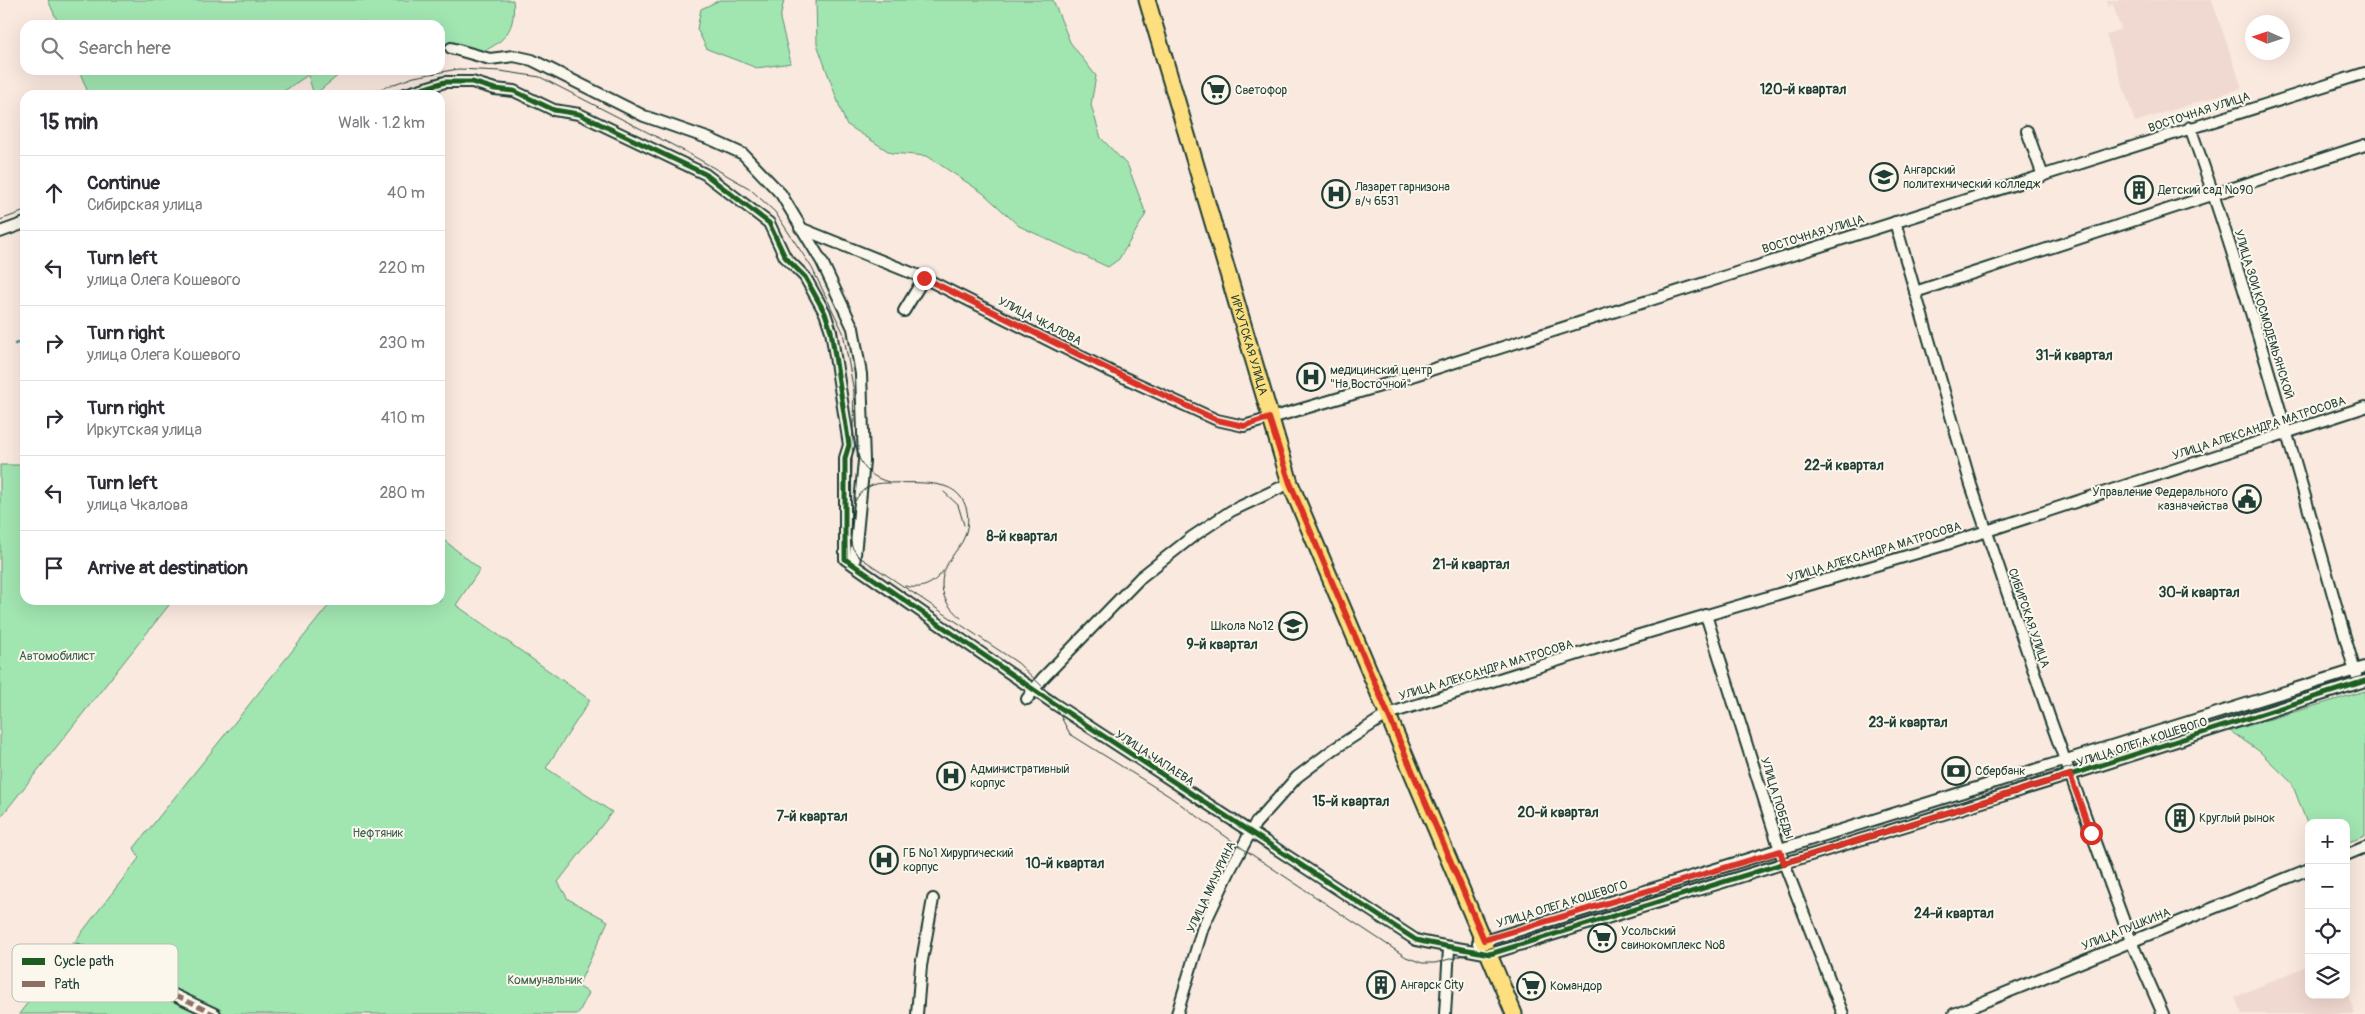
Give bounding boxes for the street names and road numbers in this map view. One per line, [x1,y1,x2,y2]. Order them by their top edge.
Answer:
street label: ВОСТОЧНАЯ УЛИЦА [2146,89,2252,136]
street label: ВОСТОЧНАЯ УЛИЦА [1760,212,1866,257]
street label: УЛИЦА ЗОИ КОСМОДЕМЬЯНСКОЙ [2231,228,2296,401]
street label: УЛИЦА ЧКАЛОВА [995,294,1084,349]
street label: ИРКУТСКАЯ УЛИЦА [1227,294,1271,397]
street label: УЛИЦА АЛЕКСАНДРА МАТРОСОВА [2171,393,2348,464]
street label: УЛИЦА АЛЕКСАНДРА МАТРОСОВА [1785,519,1963,586]
street label: СИБИРСКАЯ УЛИЦА [2004,566,2053,670]
street label: УЛИЦА АЛЕКСАНДРА МАТРОСОВА [1397,637,1575,704]
street label: УЛИЦА ОЛЕГА КОШЕВОГО [2075,714,2210,771]
street label: УЛИЦА ЧАПАЕВА [1112,727,1197,790]
street label: УЛИЦА ПОБЕДЫ [1757,755,1796,841]
street label: УЛИЦА МИЧУРИНА [1184,839,1239,935]
street label: УЛИЦА ОЛЕГА КОШЕВОГО [1495,877,1630,932]
street label: УЛИЦА ПУШКИНА [2080,905,2173,954]

